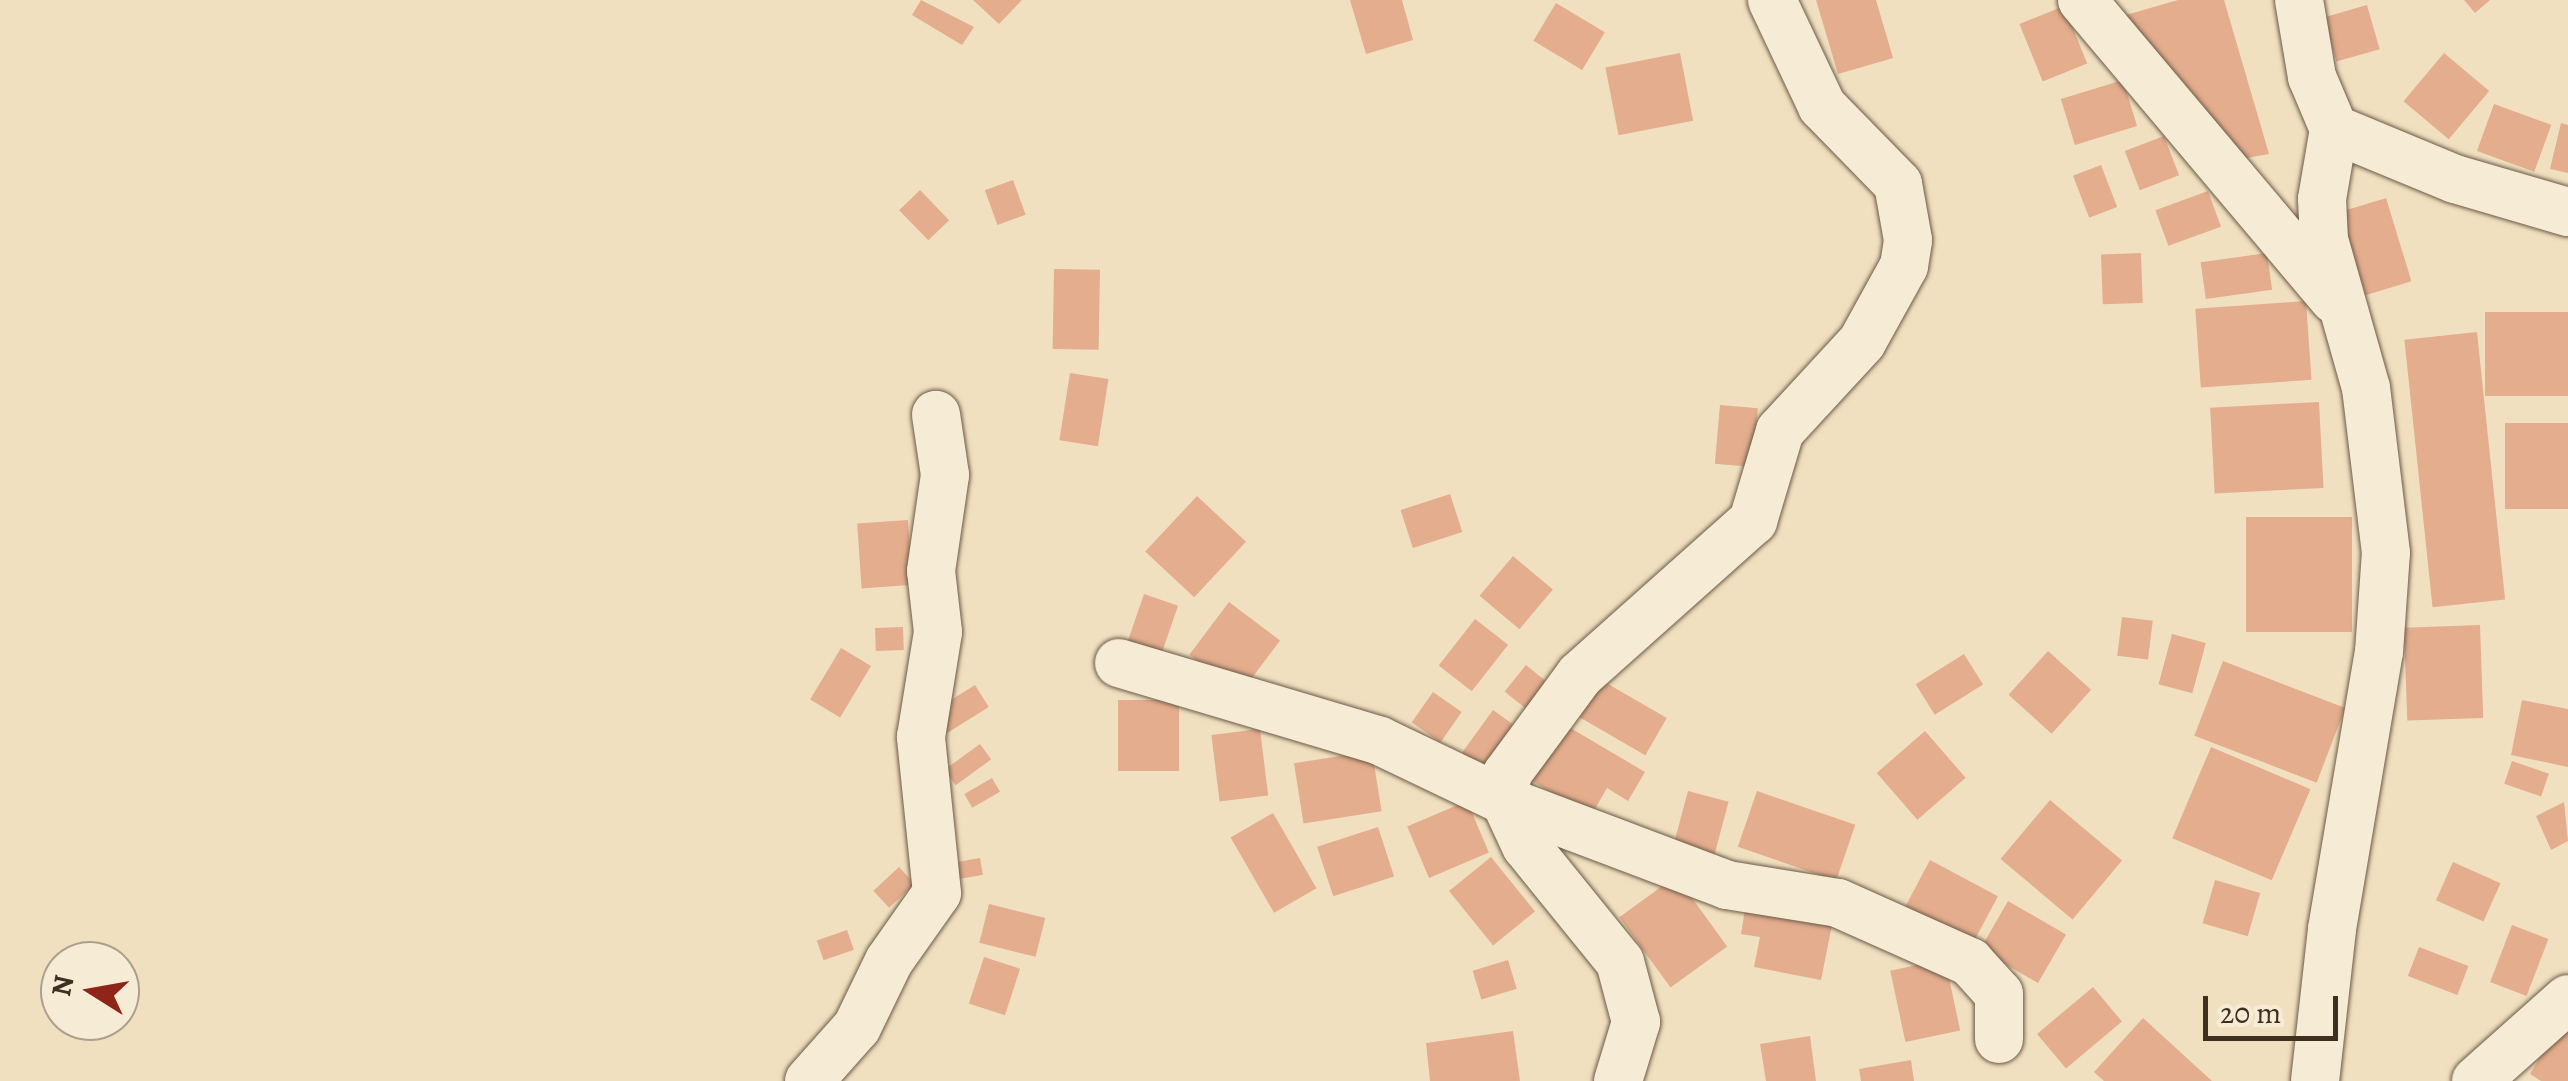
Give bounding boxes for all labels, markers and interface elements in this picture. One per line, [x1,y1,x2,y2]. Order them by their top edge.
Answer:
north arrow [40,941,140,1041]
text: N [42,972,83,999]
scale bar [2208,976,2343,1038]
text: 20 m [2220,993,2281,1033]

